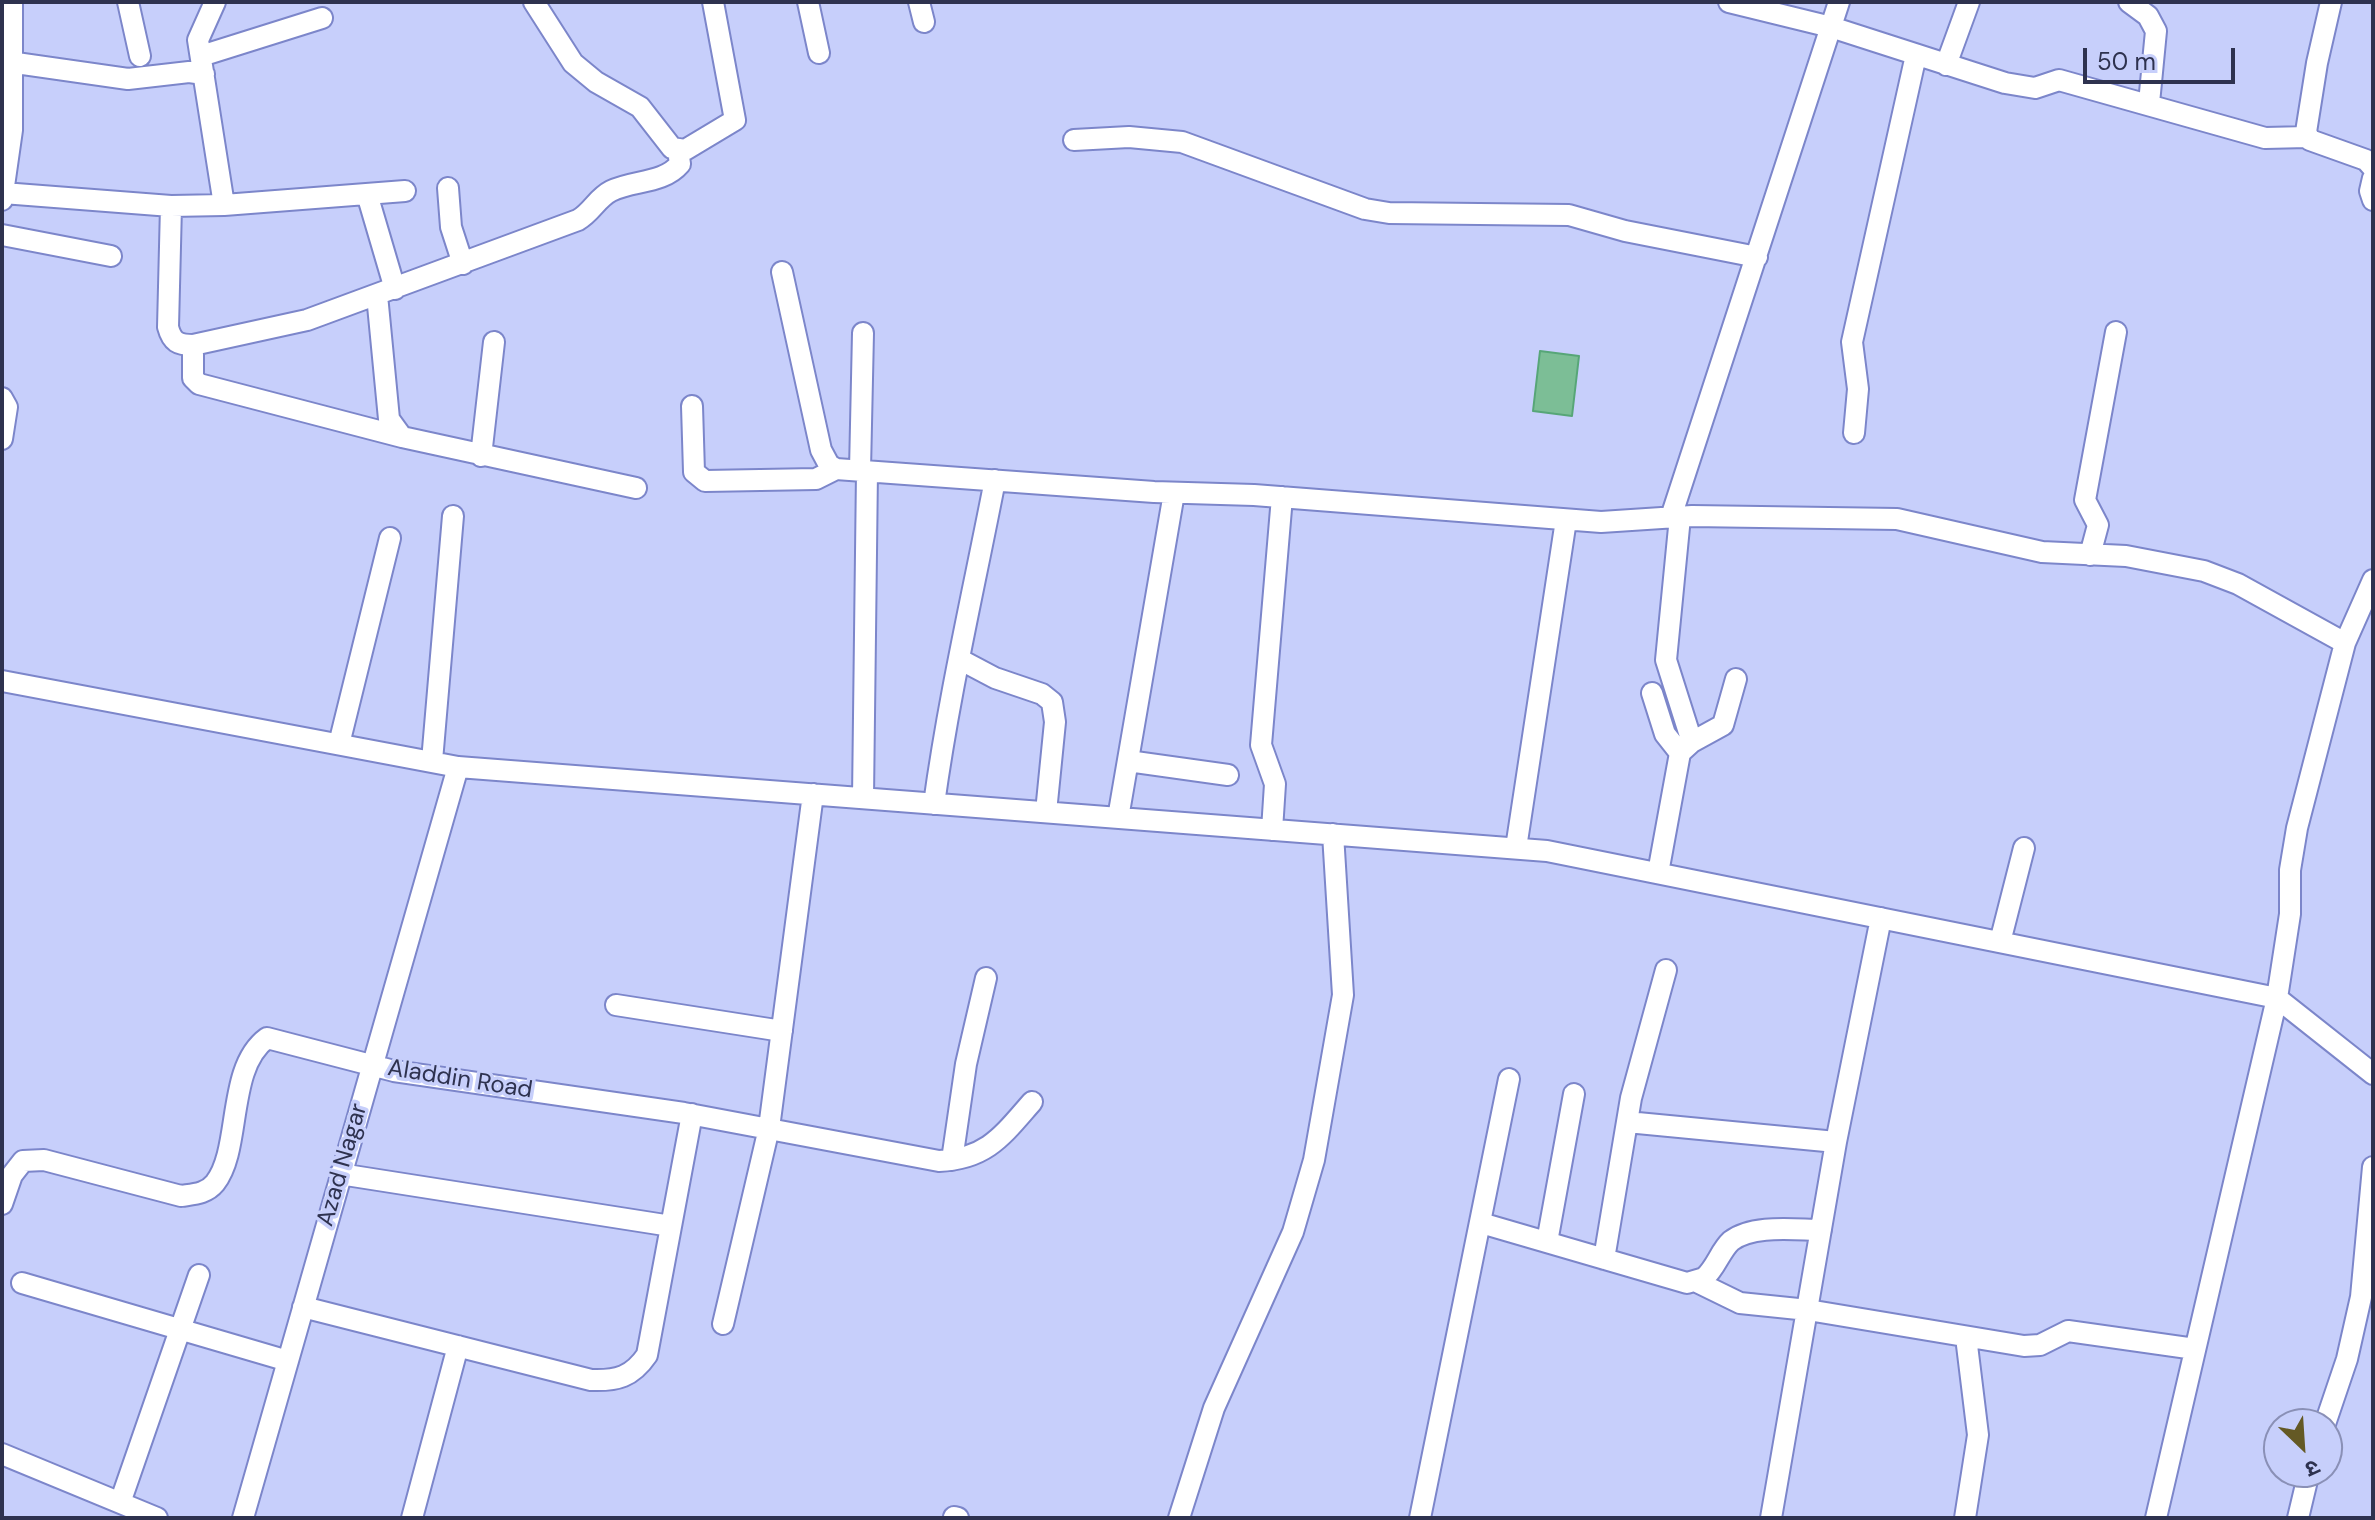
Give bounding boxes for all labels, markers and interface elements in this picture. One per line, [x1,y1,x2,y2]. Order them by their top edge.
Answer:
scale bar [2087,32,2239,82]
text: 50 m [2097,46,2156,77]
street label: Aladdin Road [386,1054,534,1106]
street label: Azad Nagar [312,1100,374,1230]
north arrow [2263,1408,2343,1488]
text: उ [2301,1453,2324,1484]

